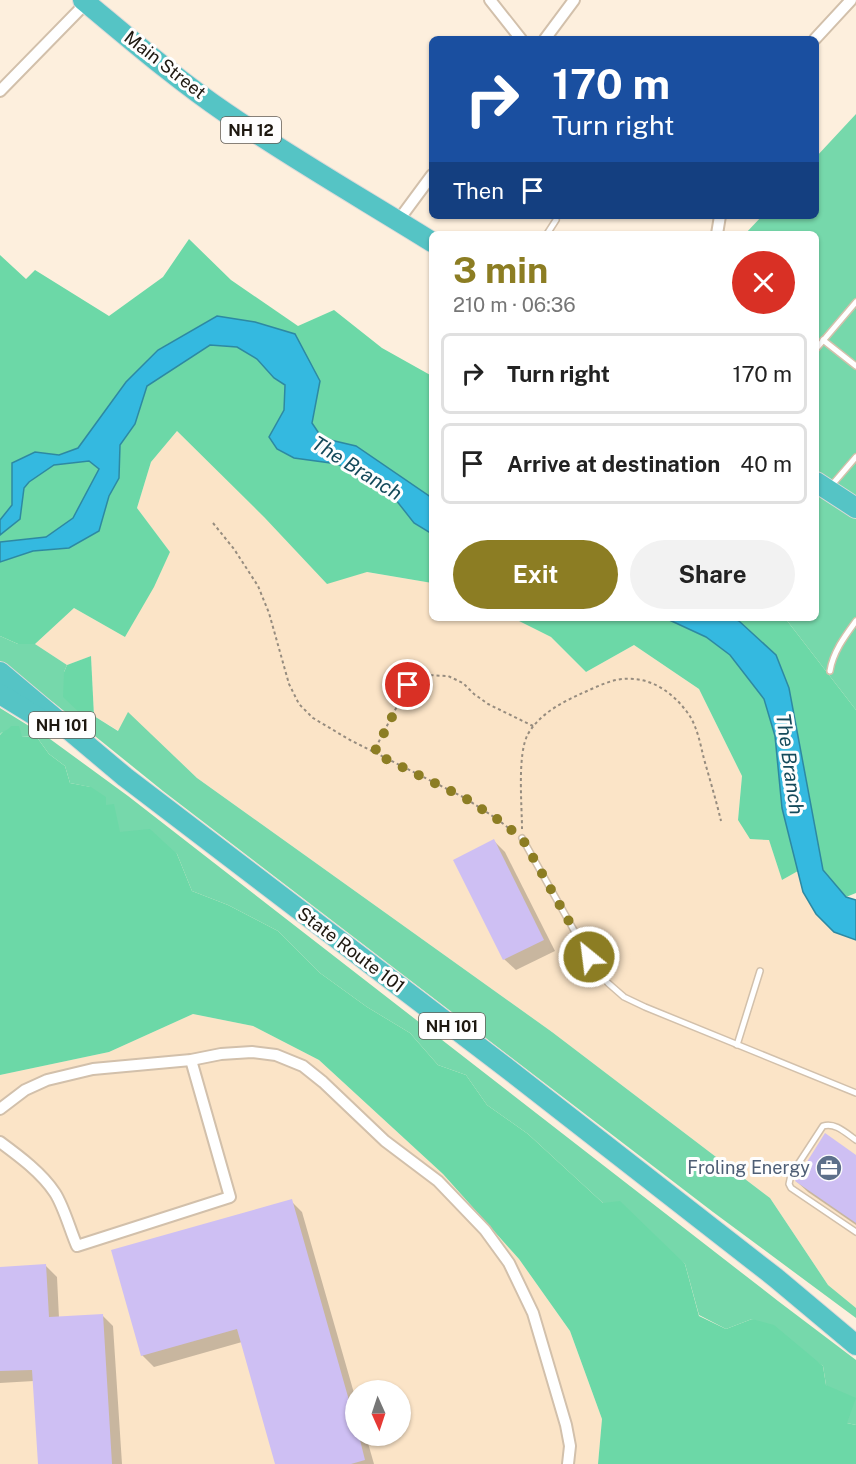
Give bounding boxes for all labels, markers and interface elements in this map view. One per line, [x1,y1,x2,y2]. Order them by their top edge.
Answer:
street label: Main Street [120,26,210,103]
text: 170 m [552,59,670,108]
icon: right [453,60,531,138]
text: Turn right [552,109,675,141]
road number: NH 12 [221,117,281,143]
icon: arrive [516,174,549,207]
text: Then [453,178,504,204]
text: 3 min [453,249,548,291]
button: close [732,251,795,314]
text: 210 m · 06:36 [453,293,576,317]
icon: right [456,357,489,390]
text: Turn right [507,361,610,387]
text: 170 m [732,361,792,387]
water label: The Branch [307,431,407,505]
icon: arrive [456,447,489,480]
text: Arrive at destination [507,451,720,477]
text: 40 m [740,451,792,477]
button: Exit [453,540,618,609]
button: Share [630,540,795,609]
pin [382,659,433,710]
icon: arrive [391,668,424,701]
road number: NH 101 [29,712,95,738]
water label: The Branch [771,712,809,816]
street label: State Route 101 [294,902,409,997]
position arrow [557,925,621,989]
road number: NH 101 [419,1013,485,1039]
office icon: Froling Energy [814,1153,844,1183]
place label: Froling Energy [687,1157,810,1178]
north arrow [345,1380,411,1446]
map controls [345,1380,411,1446]

